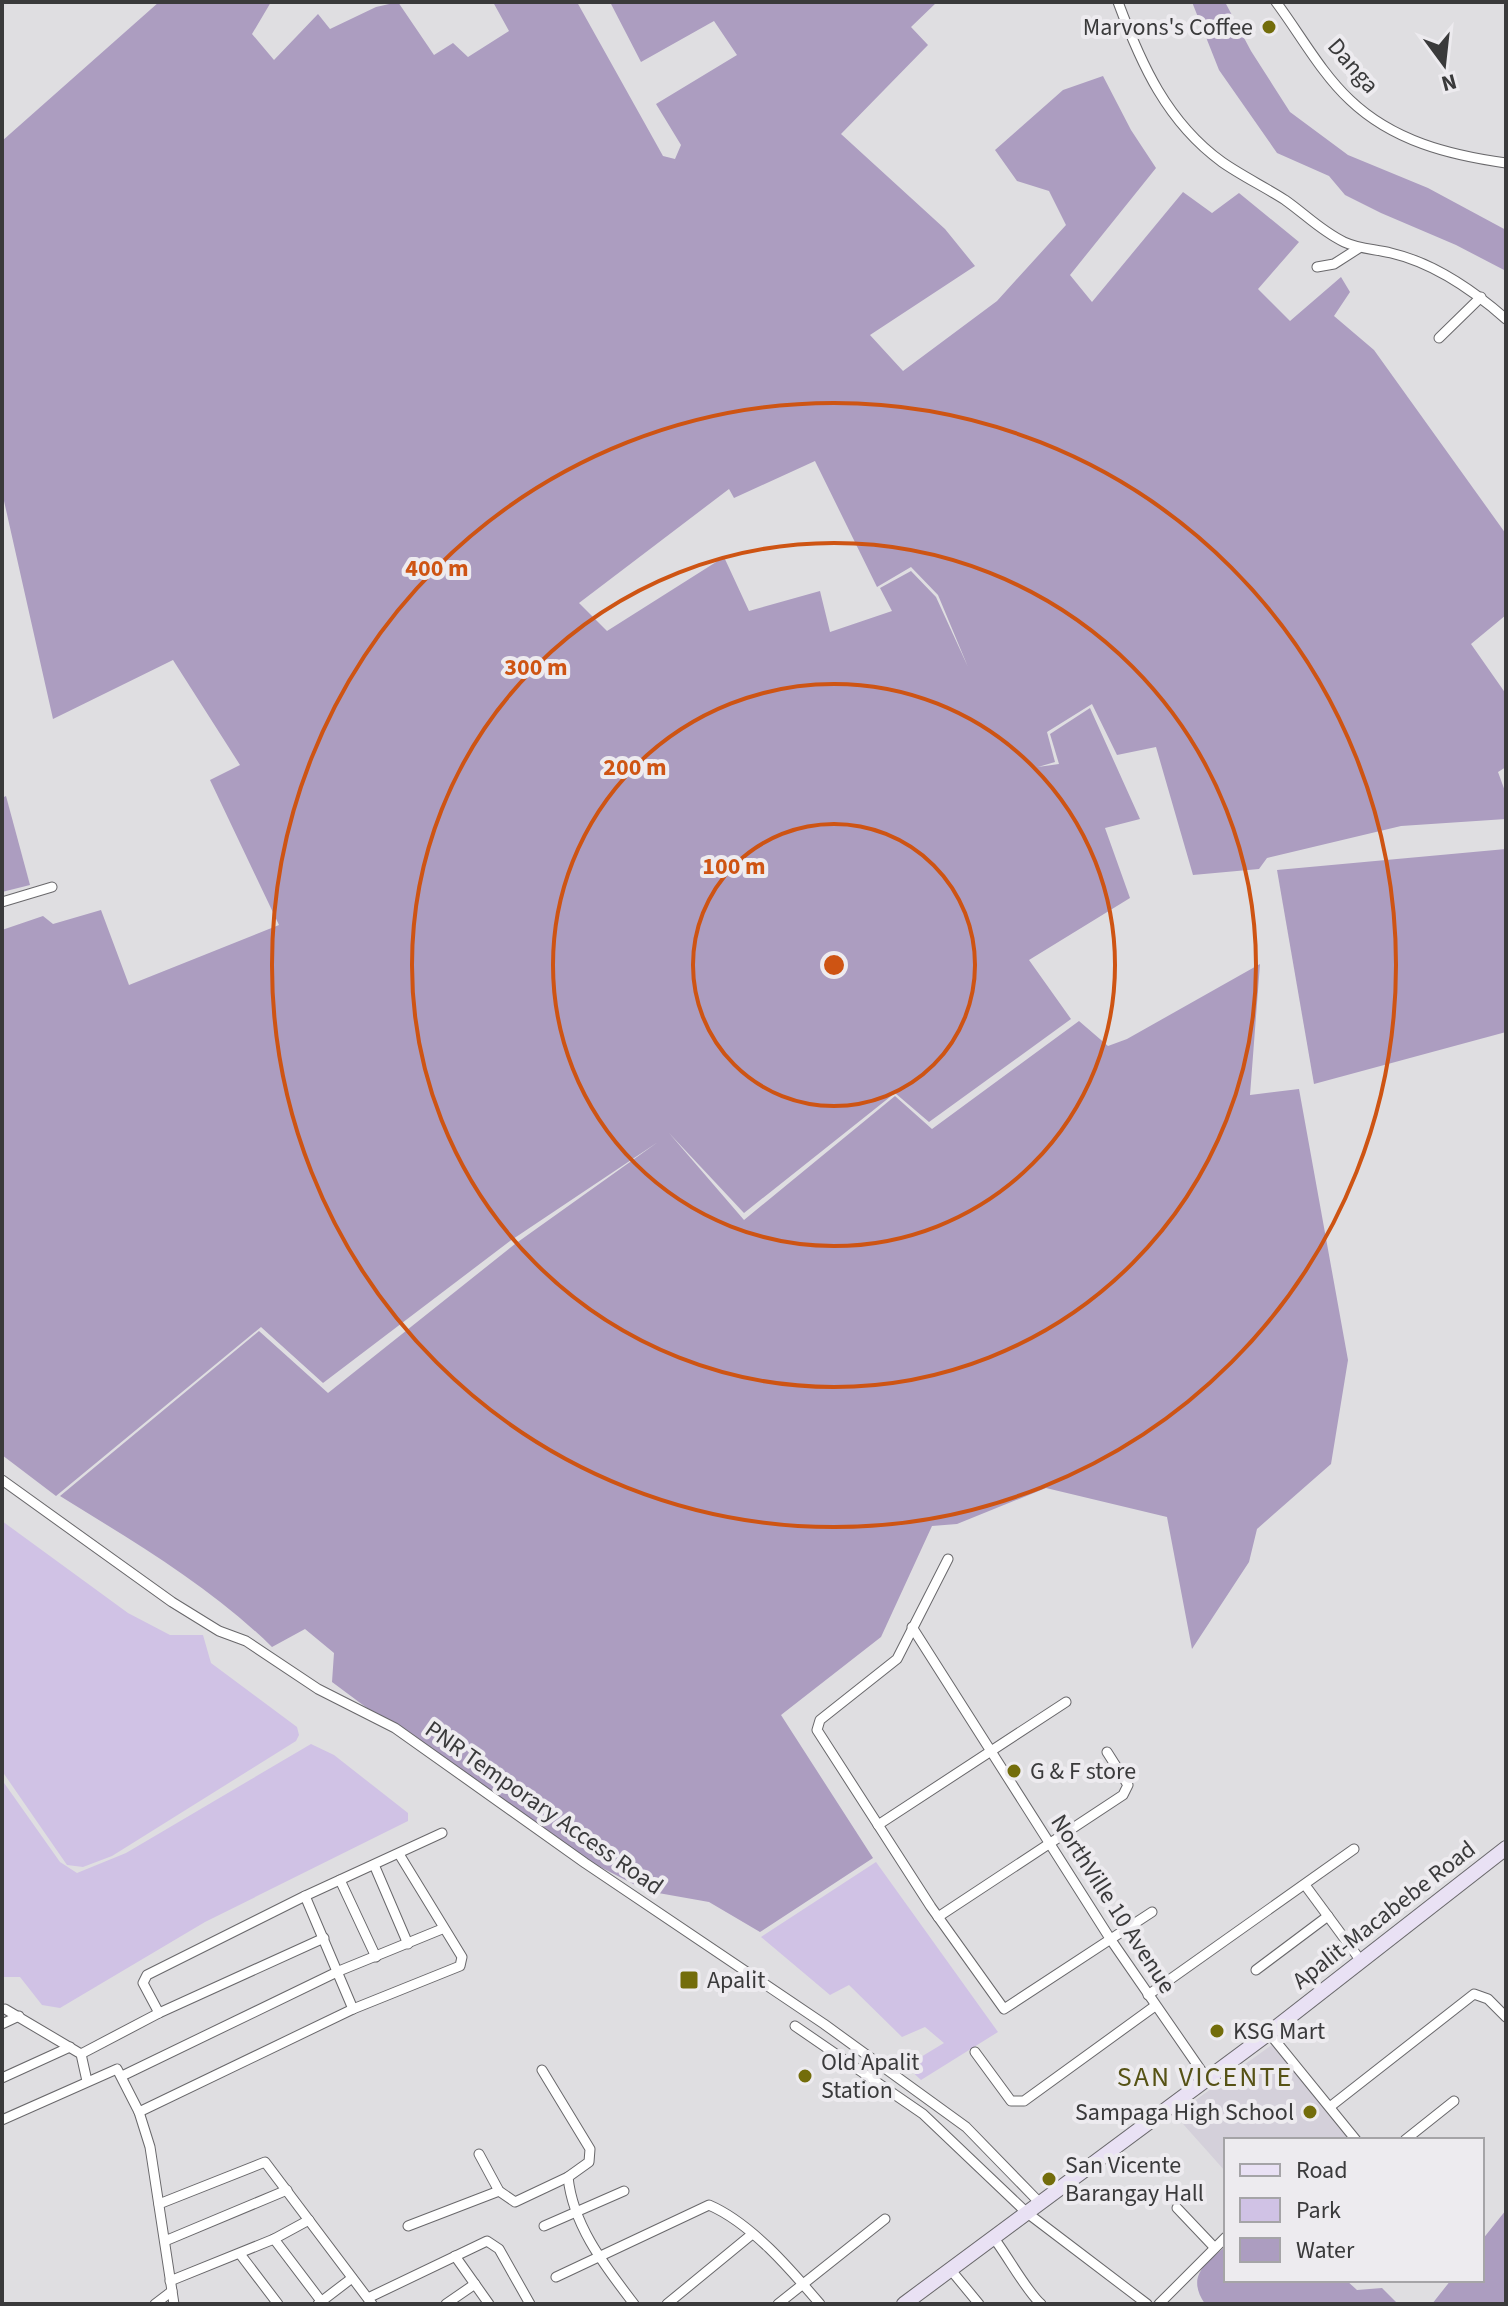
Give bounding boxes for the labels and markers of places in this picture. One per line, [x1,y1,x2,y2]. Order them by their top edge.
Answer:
place label: Marvons's Coffee [1083,10,1253,45]
marker: Marvons's Coffee [1260,18,1278,36]
centre of rings [820,951,848,979]
place label: G & F store [1030,1754,1136,1789]
marker: G & F store [1005,1762,1023,1780]
place label: Apalit [707,1963,765,1998]
marker: Apalit [678,1969,700,1991]
place label: KSG Mart [1233,2014,1325,2049]
marker: KSG Mart [1208,2022,1226,2040]
place label: Old Apalit Station [821,2045,919,2108]
marker: Old Apalit Station [796,2067,814,2085]
place label: Sampaga High School [1075,2095,1294,2130]
marker: Sampaga High School [1301,2103,1319,2121]
place label: San Vicente Barangay Hall [1065,2148,1204,2211]
marker: San Vicente Barangay Hall [1040,2170,1058,2188]

